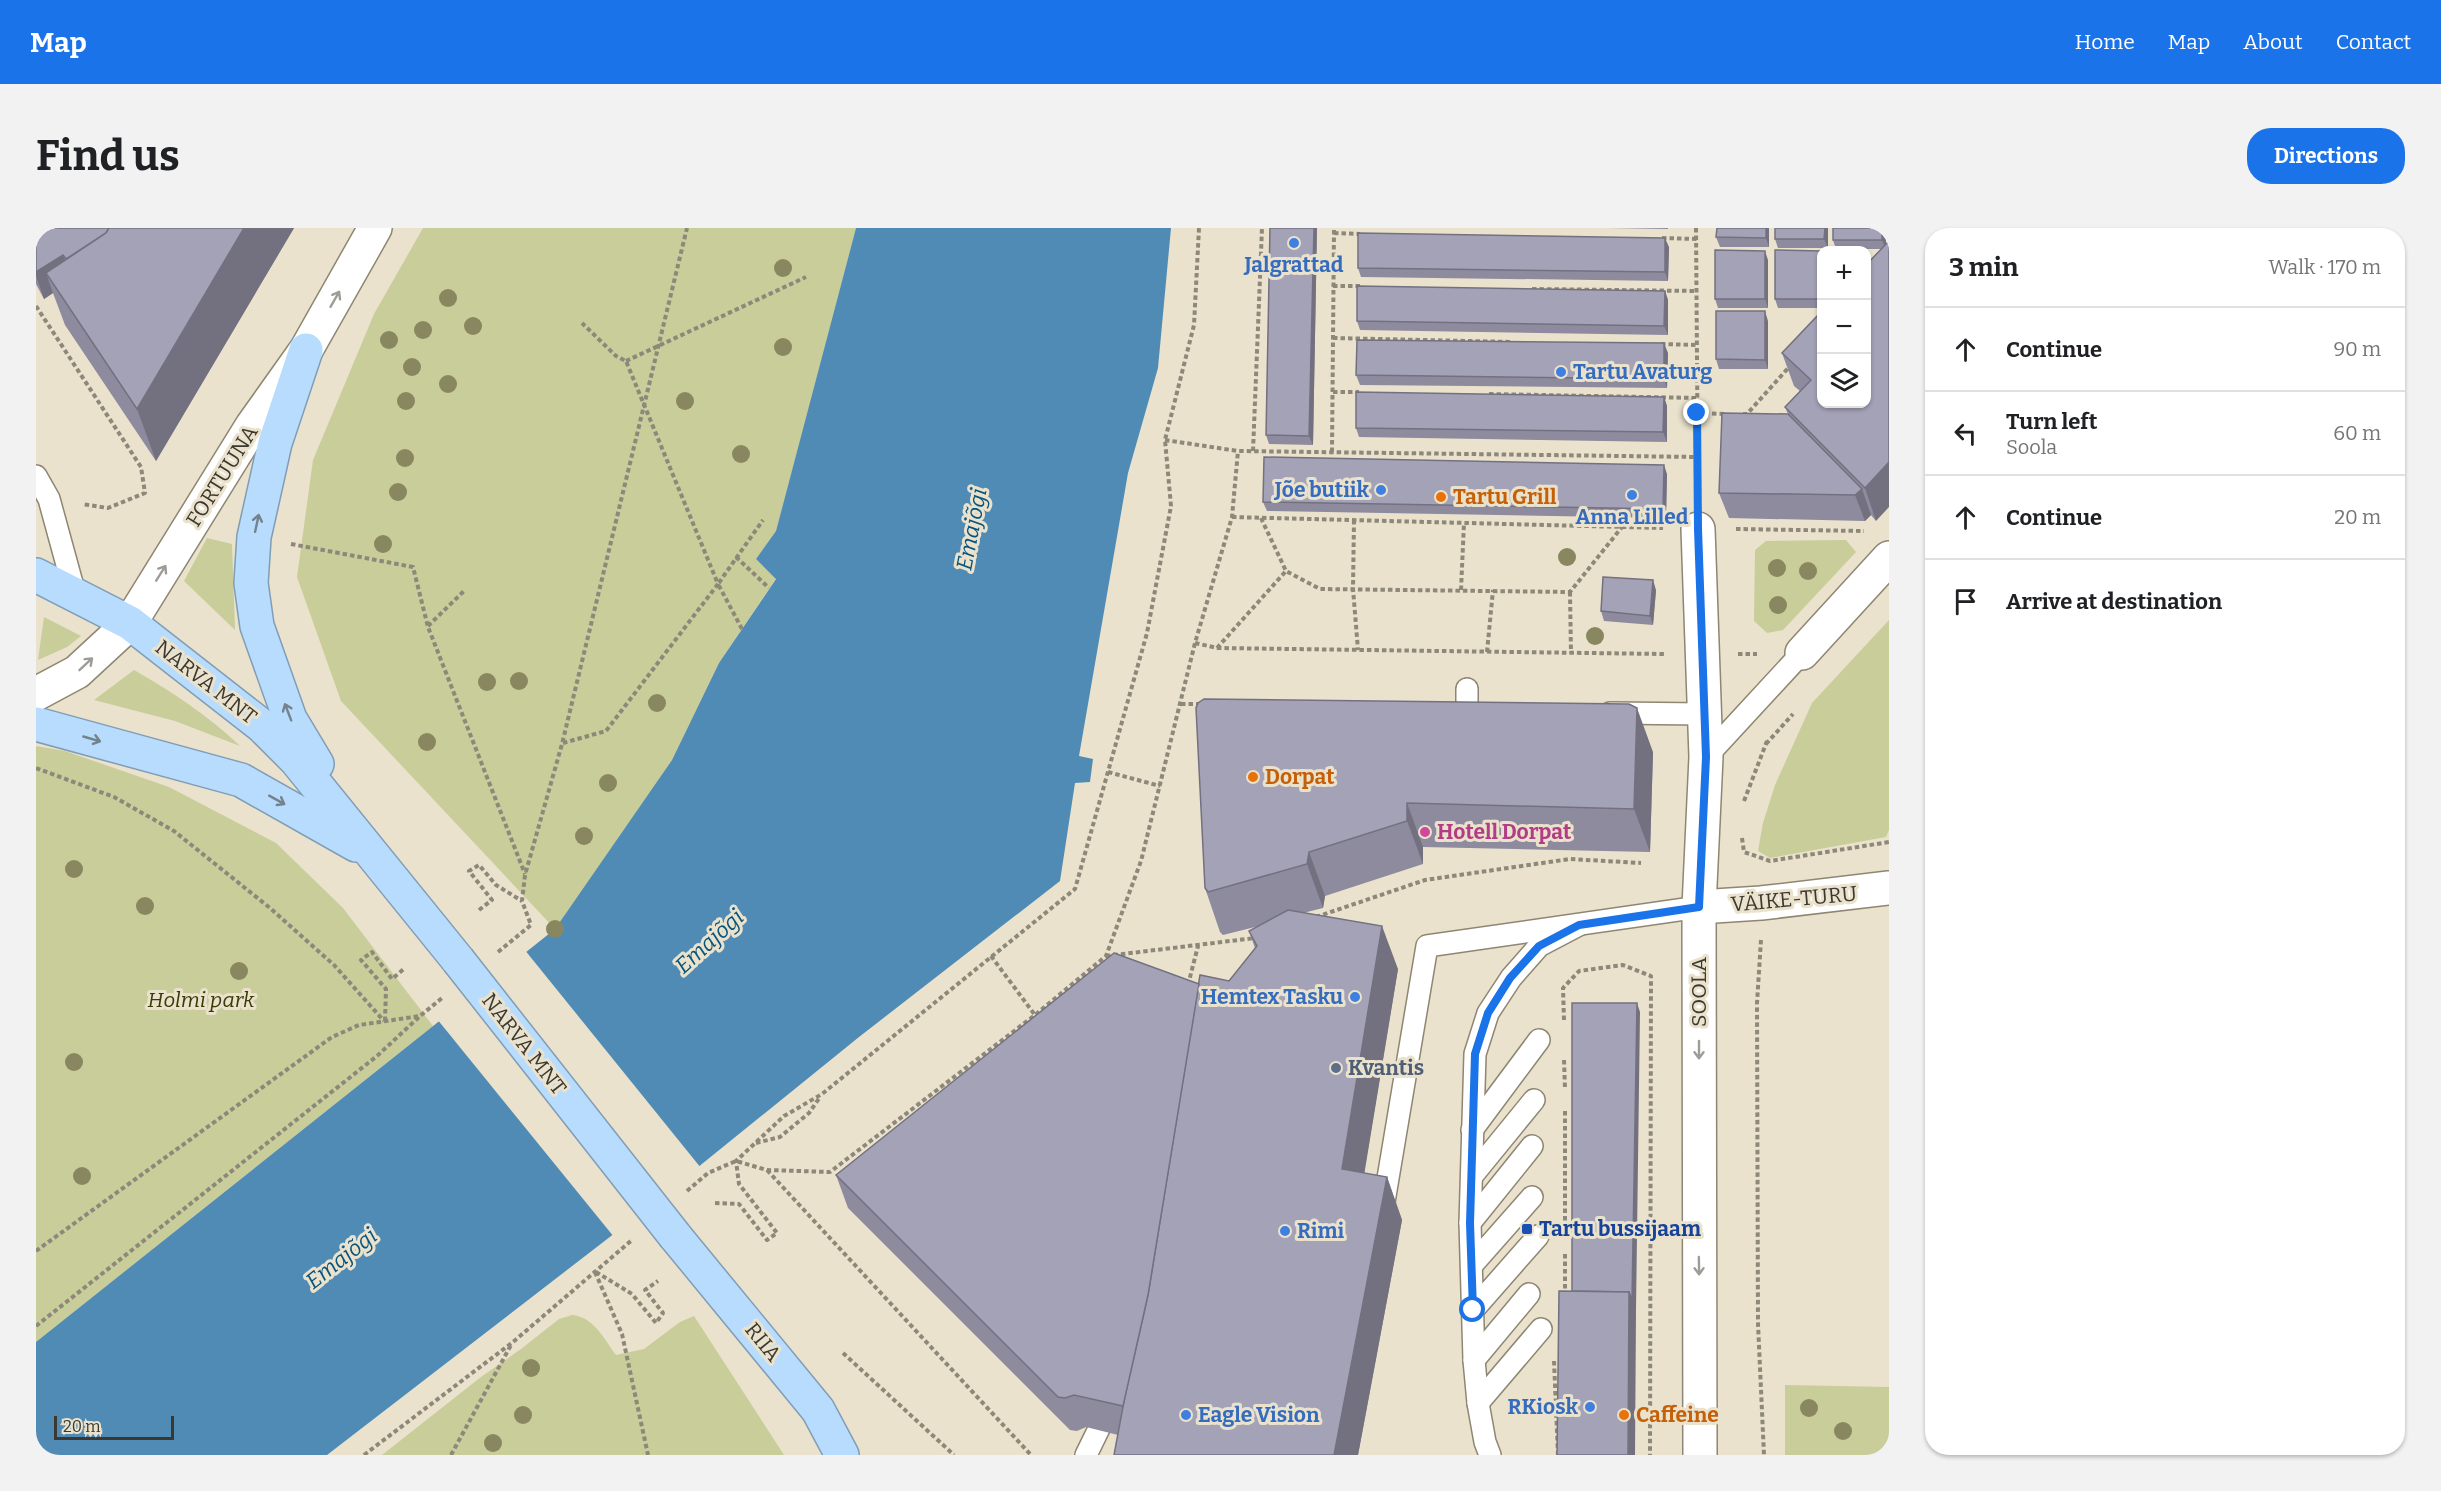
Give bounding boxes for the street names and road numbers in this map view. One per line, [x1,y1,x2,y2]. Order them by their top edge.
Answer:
street label: FORTUUNA [181,420,263,531]
street label: NARVA MNT [150,634,262,730]
street label: VÄIKE-TURU [1730,881,1858,917]
street label: SOOLA [1686,957,1712,1027]
street label: NARVA MNT [476,988,572,1100]
street label: RIIA [739,1317,787,1367]

